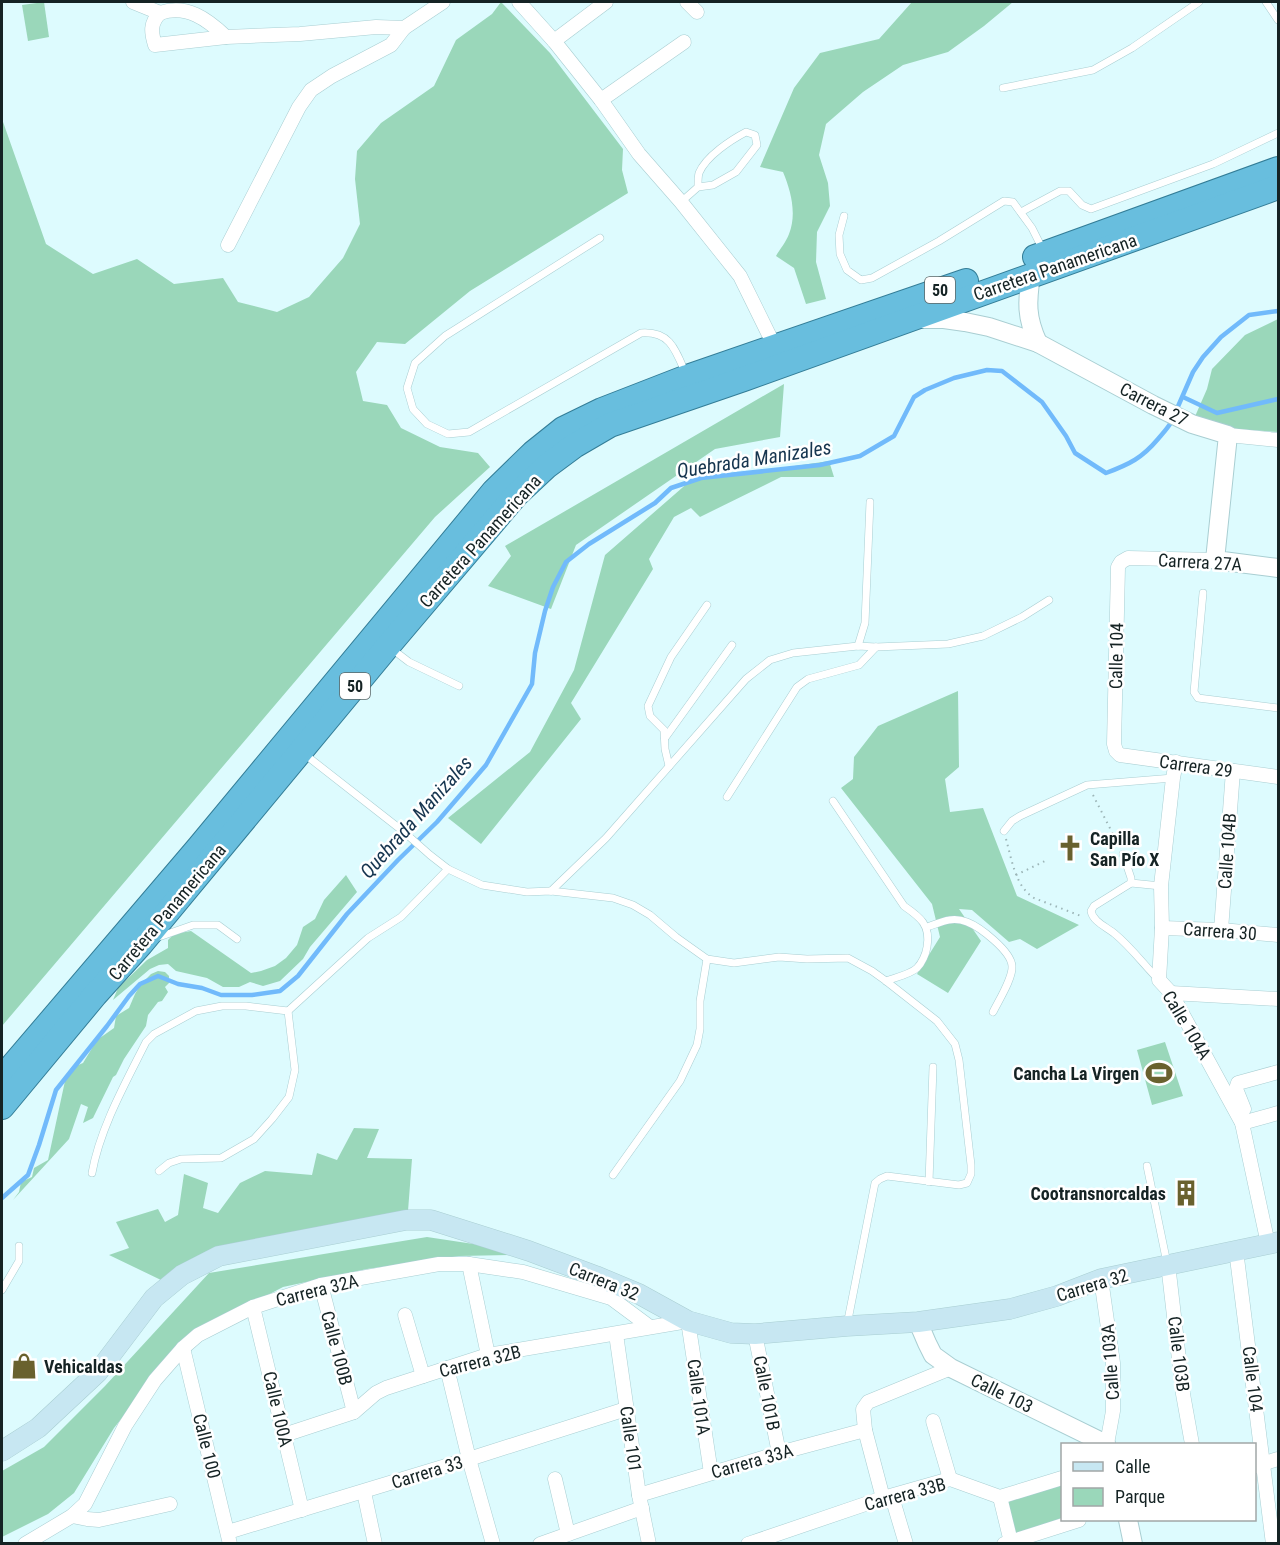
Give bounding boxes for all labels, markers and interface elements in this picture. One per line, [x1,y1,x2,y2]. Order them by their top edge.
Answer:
street label: Carretera Panamericana [971,229,1139,305]
road number: 50 [925,277,955,303]
street label: Carrera 27 [1116,378,1192,430]
water label: Quebrada Manizales [675,435,833,483]
street label: Carretera Panamericana [415,470,545,612]
street label: Carrera 27A [1157,549,1243,575]
street label: Calle 104 [1105,623,1127,689]
road number: 50 [340,673,370,699]
street label: Carrera 29 [1158,750,1234,782]
water label: Quebrada Manizales [355,751,477,883]
street label: Calle 104B [1214,812,1240,890]
place label: Capilla San Pío X [1090,828,1159,870]
church icon: Capilla San Pío X [1055,833,1085,863]
street label: Carretera Panamericana [104,840,230,984]
street label: Carrera 30 [1182,918,1258,944]
street label: Calle 104A [1158,987,1216,1064]
sports icon: Cancha La Virgen [1144,1058,1174,1088]
place label: Cancha La Virgen [1013,1063,1139,1084]
building icon: Cootransnorcaldas [1171,1178,1201,1208]
place label: Cootransnorcaldas [1031,1183,1166,1204]
street label: Carrera 32 [566,1257,642,1305]
street label: Carrera 32 [1054,1264,1130,1306]
street label: Carrera 32A [274,1269,361,1310]
street label: Calle 100B [317,1309,357,1387]
street label: Calle 103B [1164,1315,1194,1393]
street label: Calle 103A [1097,1322,1123,1401]
street label: Carrera 32B [437,1341,523,1381]
street label: Calle 104 [1239,1345,1267,1413]
shop icon: Vehicaldas [9,1351,39,1381]
street label: Calle 101B [749,1354,785,1432]
place label: Vehicaldas [44,1356,123,1377]
street label: Calle 101A [683,1358,715,1437]
street label: Calle 100A [259,1369,297,1449]
street label: Calle 103 [968,1369,1036,1417]
street label: Calle 101 [616,1405,646,1473]
street label: Calle 100 [189,1411,225,1481]
street label: Carrera 33A [709,1439,796,1483]
legend [1061,1443,1256,1521]
street label: Carrera 33 [389,1451,465,1493]
text: Calle [1115,1456,1151,1477]
street label: Carrera 33B [862,1473,948,1515]
text: Parque [1115,1486,1165,1507]

